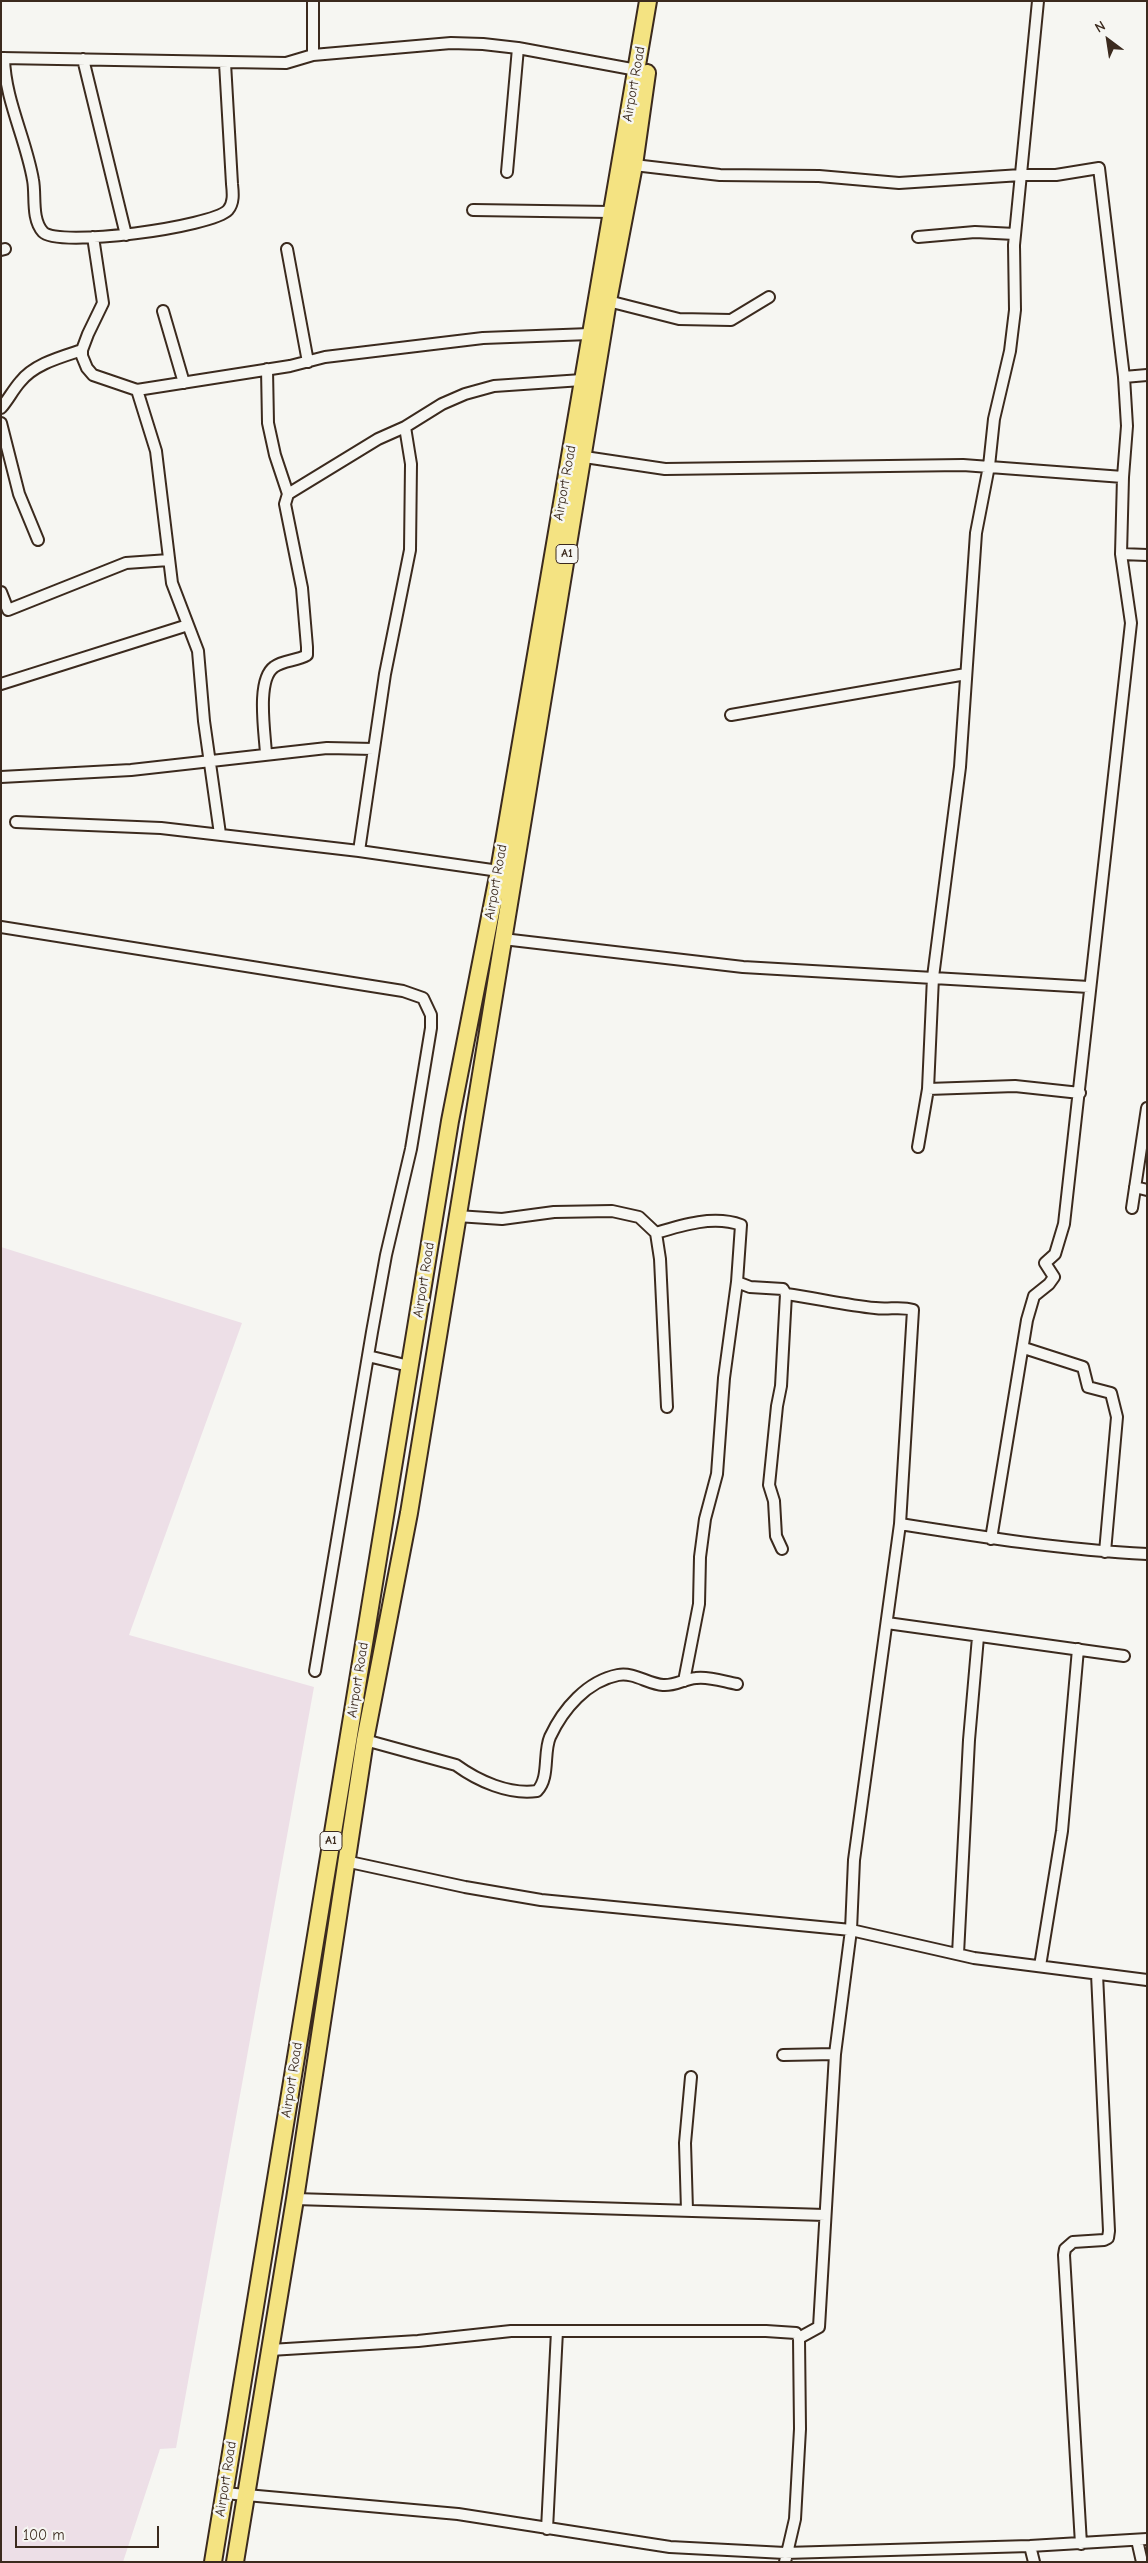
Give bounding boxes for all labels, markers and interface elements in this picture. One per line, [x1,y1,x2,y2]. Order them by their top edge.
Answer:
north arrow [1083,15,1133,65]
text: N [1092,17,1108,36]
street label: Airport Road [619,45,649,123]
street label: Airport Road [550,444,580,522]
road number: A1 [556,544,578,564]
street label: Airport Road [481,843,511,921]
street label: Airport Road [410,1241,438,1319]
street label: Airport Road [344,1641,372,1719]
road number: A1 [320,1832,342,1850]
street label: Airport Road [278,2041,306,2119]
street label: Airport Road [212,2440,240,2518]
scale bar [18,2516,161,2548]
text: 100 m [23,2526,65,2544]

